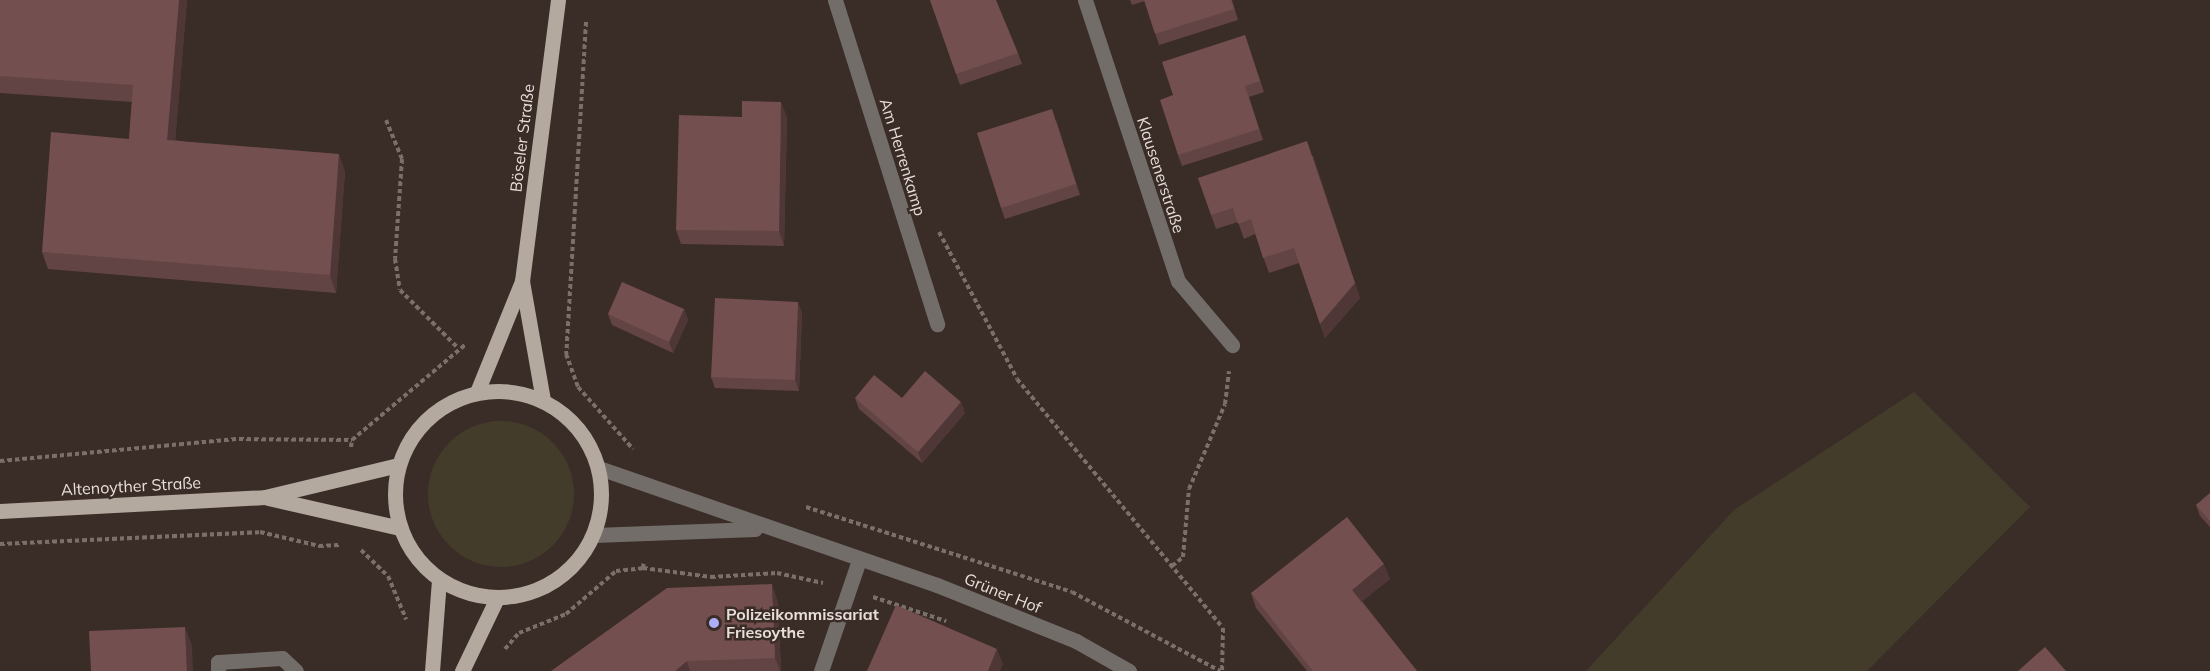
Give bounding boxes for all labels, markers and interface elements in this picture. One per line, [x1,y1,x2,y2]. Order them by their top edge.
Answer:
street label: Böseler Straße [506,83,538,193]
street label: Am Herrenkamp [876,96,930,218]
street label: Klausenerstraße [1133,115,1189,235]
street label: Altenoyther Straße [60,473,202,499]
street label: Grüner Hof [962,569,1044,617]
place label: Polizeikommissariat Friesoythe [726,604,879,642]
marker: Polizeikommissariat Friesoythe [707,616,721,630]

